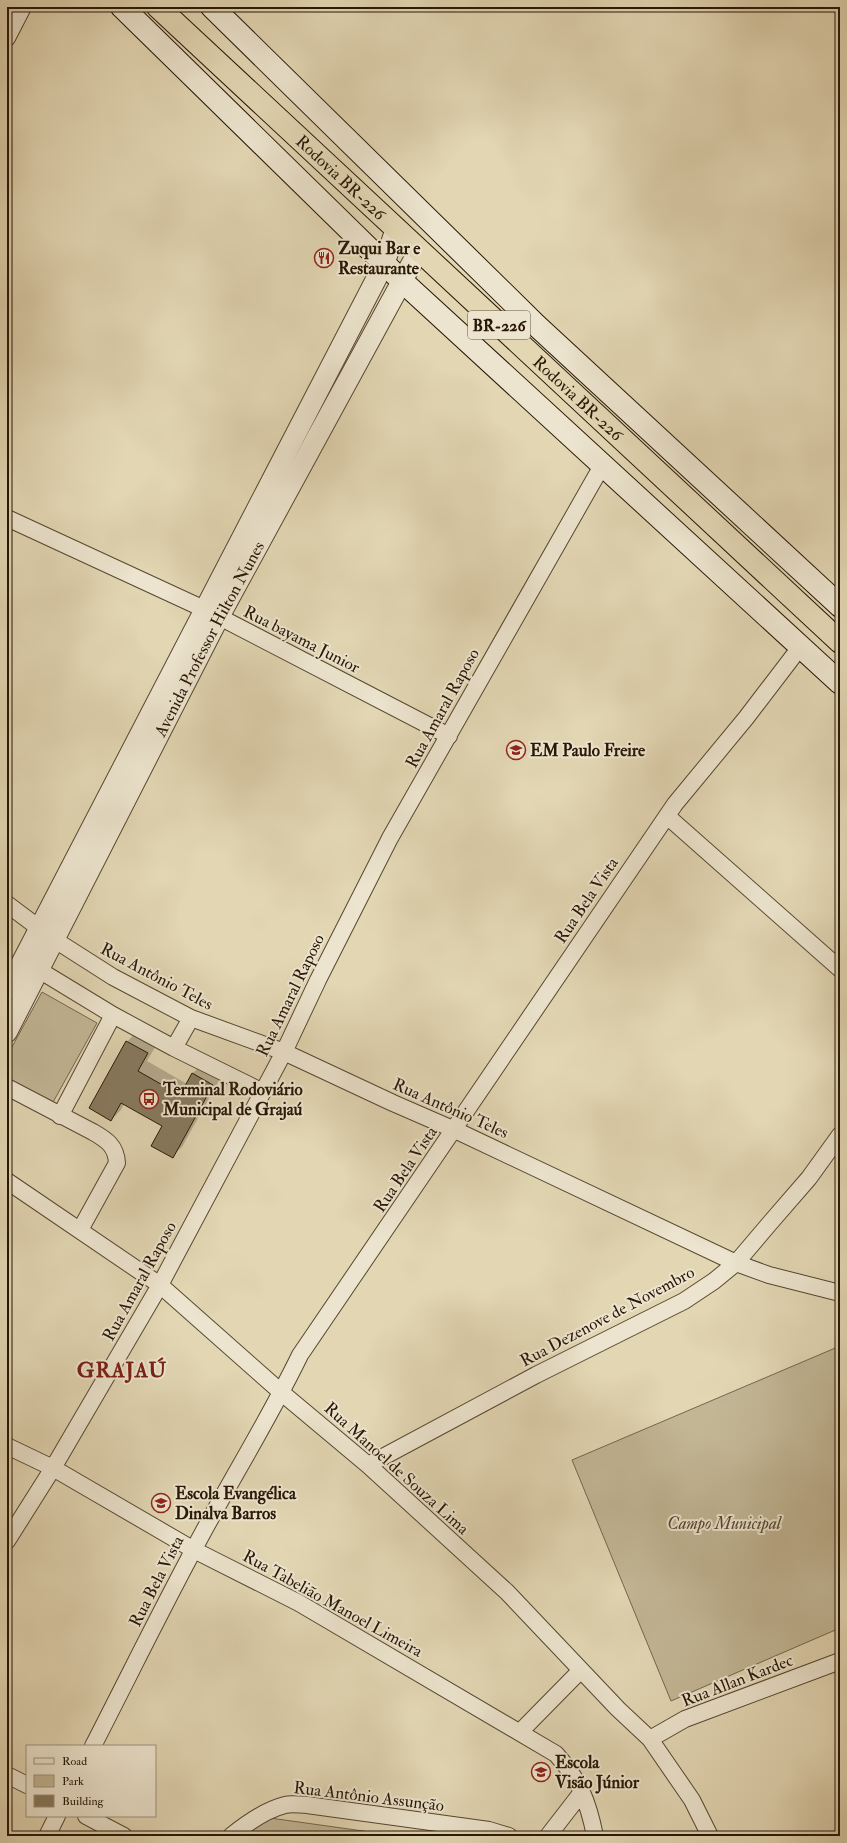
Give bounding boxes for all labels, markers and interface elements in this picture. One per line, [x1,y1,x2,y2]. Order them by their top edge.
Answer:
street label: Rodovia BR-226 [291,131,391,226]
place label: Zuqui Bar e Restaurante [338,238,421,279]
restaurant icon: Zuqui Bar e Restaurante [313,247,335,269]
road number: BR-226 [468,311,530,339]
street label: Rodovia BR-226 [528,352,628,446]
street label: Avenida Professor Hilton Nunes [149,538,269,741]
street label: Rua bayama Junior [240,601,364,679]
street label: Rua Amaral Raposo [401,645,485,772]
school or university icon: EM Paulo Freire [505,739,527,761]
place label: EM Paulo Freire [530,740,646,761]
street label: Rua Bela Vista [550,852,623,947]
street label: Rua Amaral Raposo [252,931,330,1060]
street label: Rua Antônio Teles [97,938,217,1015]
street label: Rua Antônio Teles [390,1074,512,1143]
place label: Terminal Rodoviário Municipal de Grajaú [162,1079,303,1121]
bus stop icon: Terminal Rodoviário Municipal de Grajaú [138,1088,160,1110]
street label: Rua Bela Vista [369,1121,442,1216]
street label: Rua Amaral Raposo [98,1218,182,1345]
street label: Rua Dezenove de Novembro [517,1262,698,1371]
district label: GRAJAÚ [77,1357,167,1384]
street label: Rua Manoel de Souza Lima [320,1398,474,1540]
place label: Escola Evangélica Dinalva Barros [175,1483,297,1524]
school or university icon: Escola Evangélica Dinalva Barros [150,1492,172,1514]
park label: Campo Municipal [667,1513,783,1534]
street label: Rua Bela Vista [125,1531,189,1630]
street label: Rua Tabelião Manoel Limeira [239,1545,427,1662]
street label: Rua Allan Kardec [679,1650,796,1711]
legend [26,1745,156,1817]
place label: Escola Visão Júnior [554,1752,640,1794]
text: Road [62,1754,87,1769]
school or university icon: Escola Visão Júnior [530,1761,552,1783]
text: Park [62,1774,84,1789]
street label: Rua Antônio Assunção [293,1777,445,1816]
text: Building [62,1794,105,1809]

